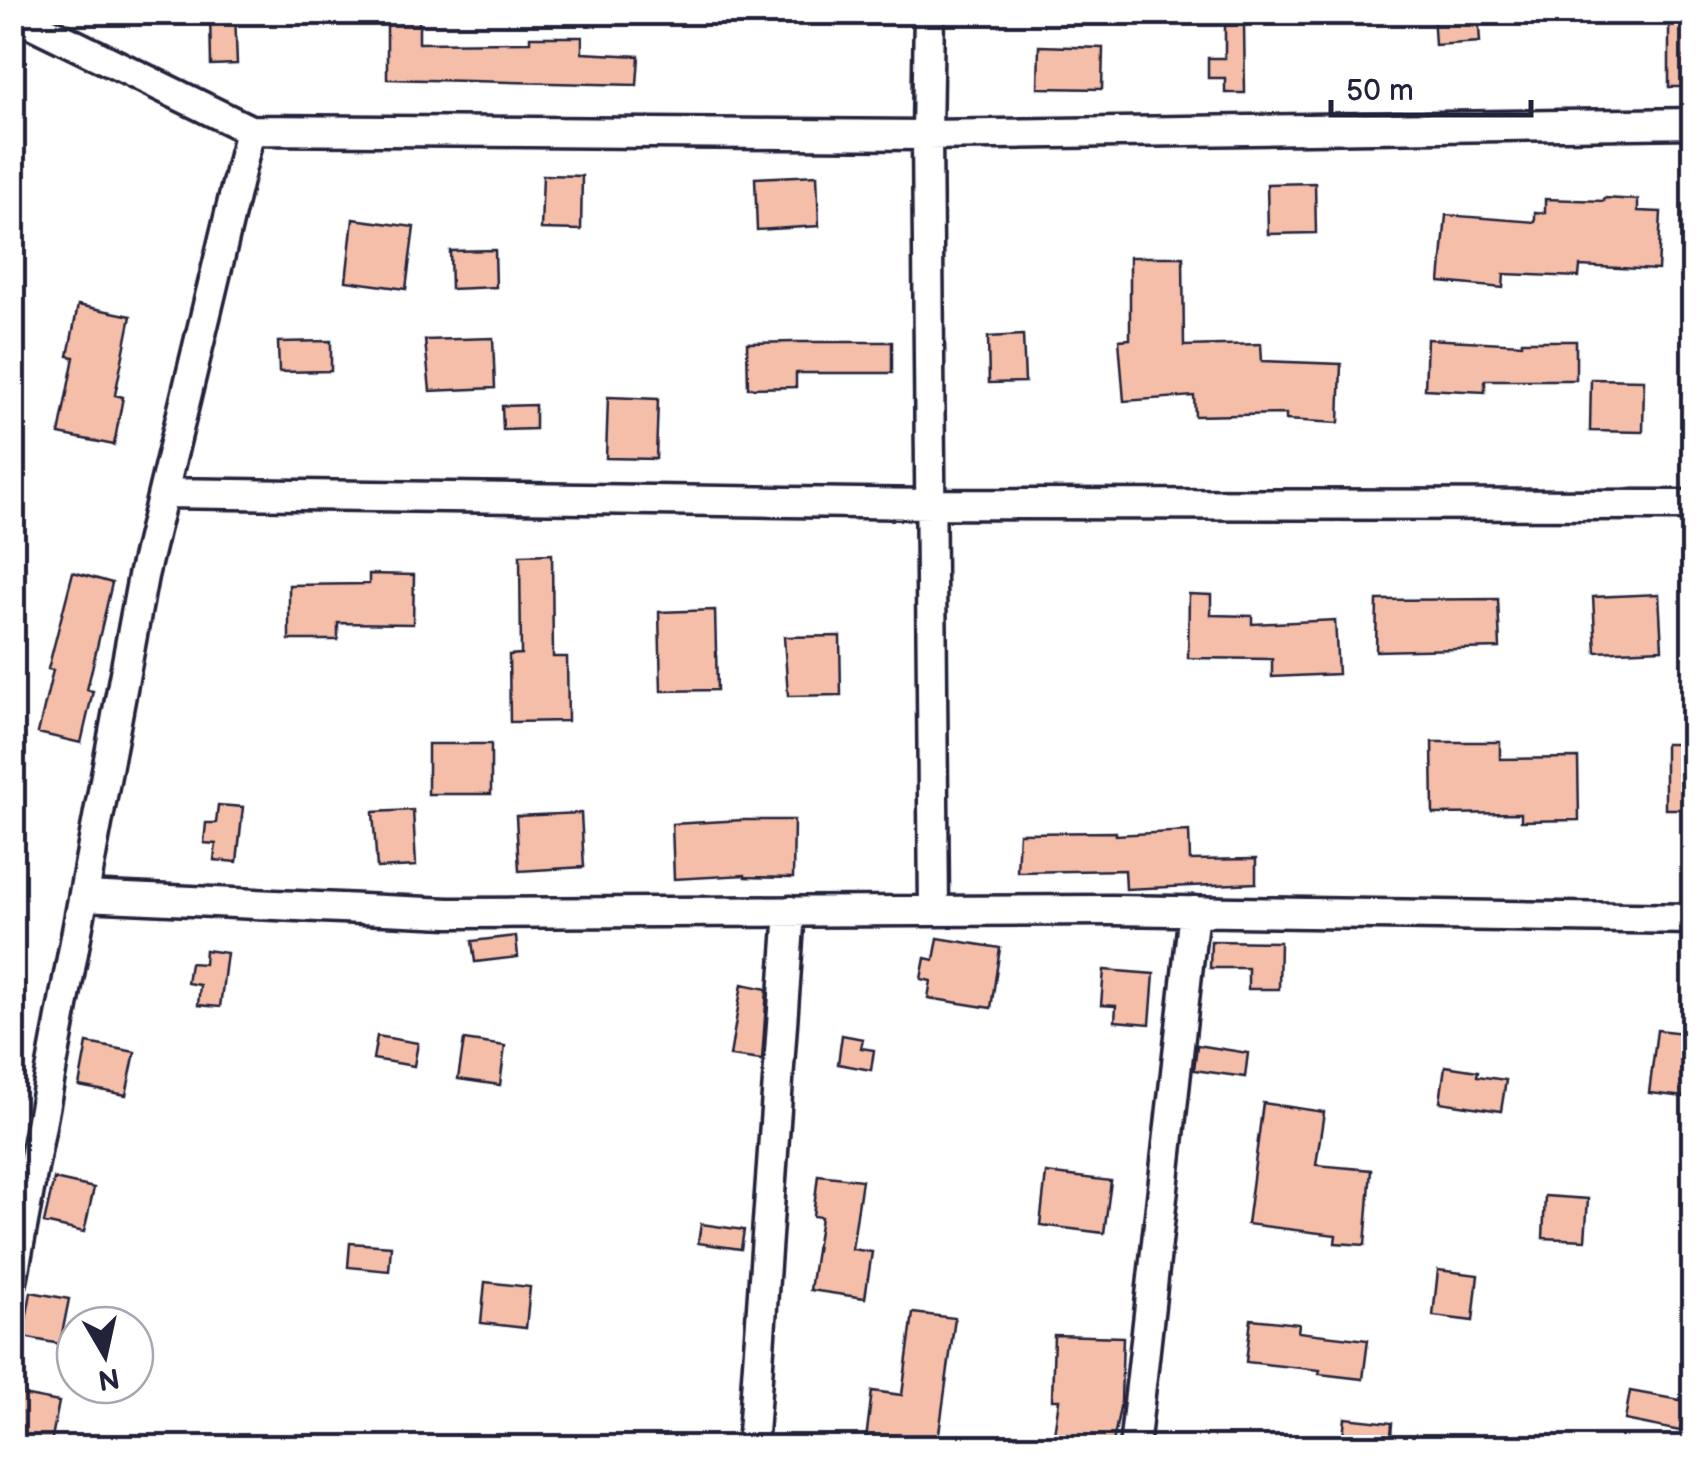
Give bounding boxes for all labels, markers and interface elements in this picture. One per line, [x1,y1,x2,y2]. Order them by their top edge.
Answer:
scale bar [1331,55,1531,117]
text: 50 m [1346,73,1414,109]
north arrow [55,1305,155,1405]
text: N [96,1360,122,1396]

